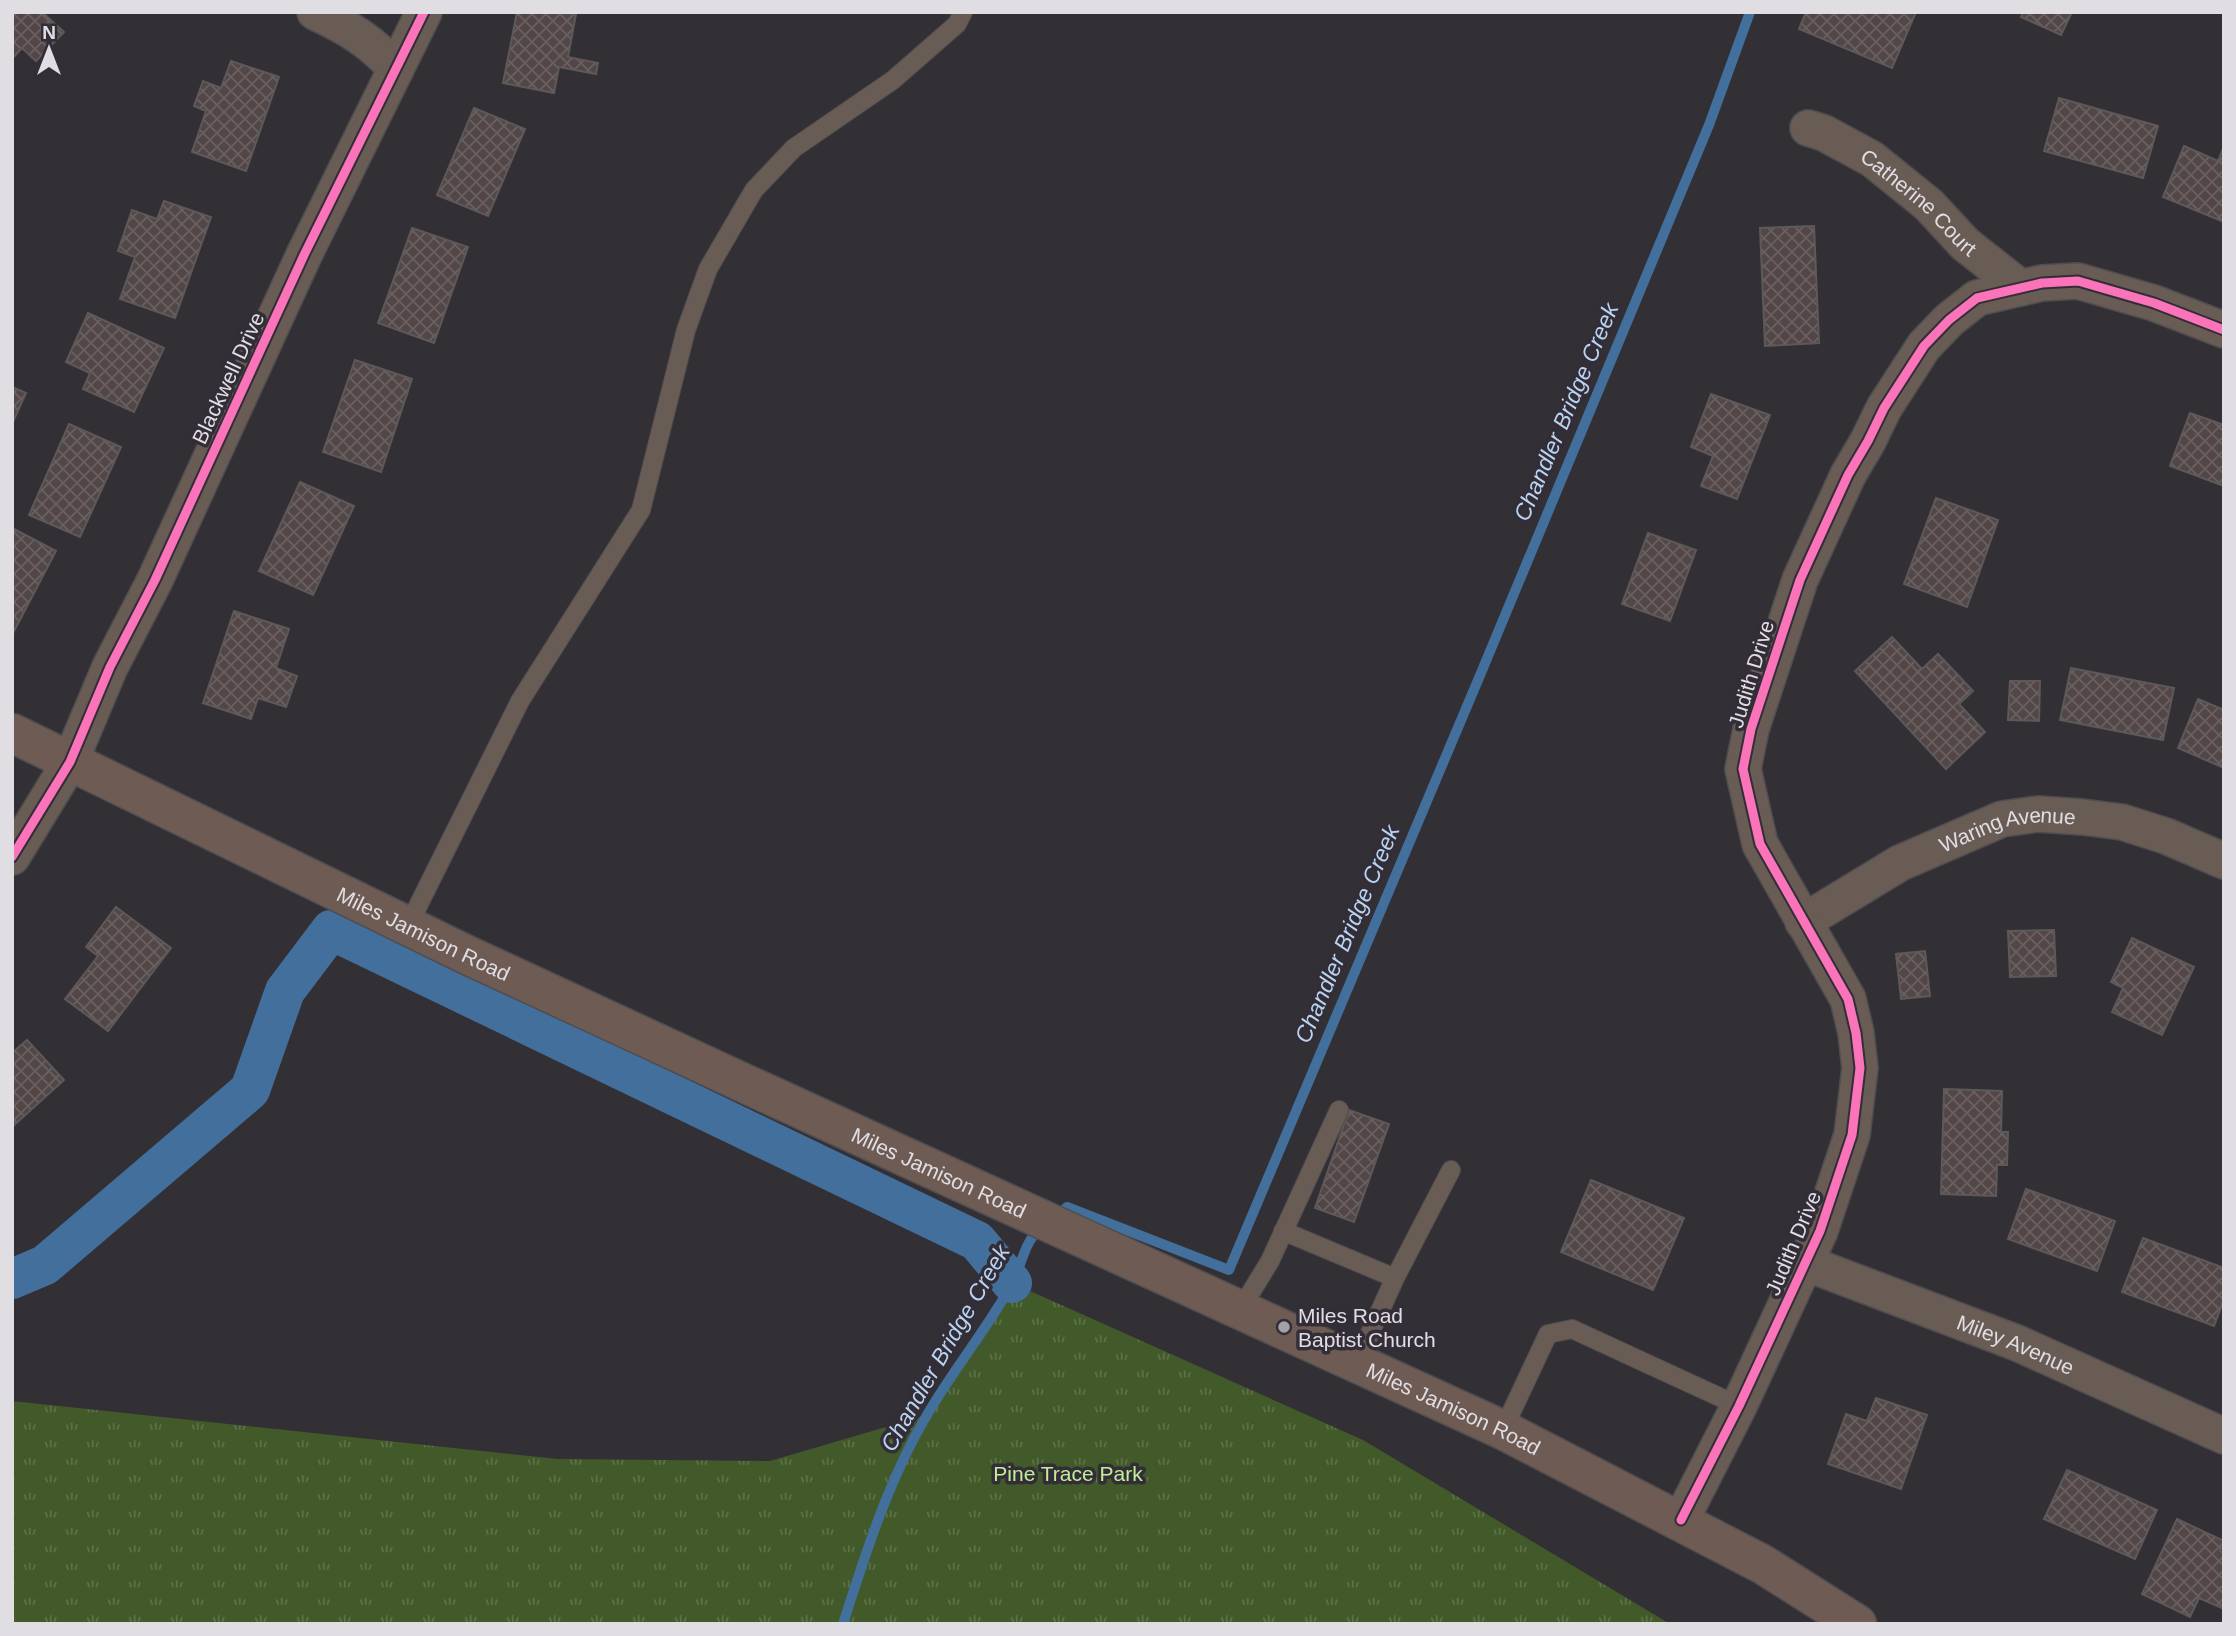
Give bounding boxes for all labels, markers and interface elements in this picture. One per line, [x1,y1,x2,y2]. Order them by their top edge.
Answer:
north arrow [14,14,84,84]
text: N [42,22,56,43]
street label: Catherine Court [1857,144,1981,260]
water label: Chandler Bridge Creek [1508,298,1624,525]
street label: Blackwell Drive [187,309,269,447]
street label: Judith Drive [1724,618,1778,730]
street label: Waring Avenue [1936,802,2076,856]
water label: Chandler Bridge Creek [1289,820,1405,1047]
street label: Miles Jamison Road [334,882,514,985]
street label: Miles Jamison Road [848,1123,1030,1222]
street label: Judith Drive [1761,1187,1825,1299]
water label: Chandler Bridge Creek [875,1239,1015,1456]
place label: Miles Road Baptist Church [1298,1304,1436,1351]
street label: Miley Avenue [1954,1310,2078,1379]
marker: Miles Road Baptist Church [1276,1319,1292,1335]
street label: Miles Jamison Road [1363,1358,1544,1459]
park label: Pine Trace Park [993,1462,1143,1485]

